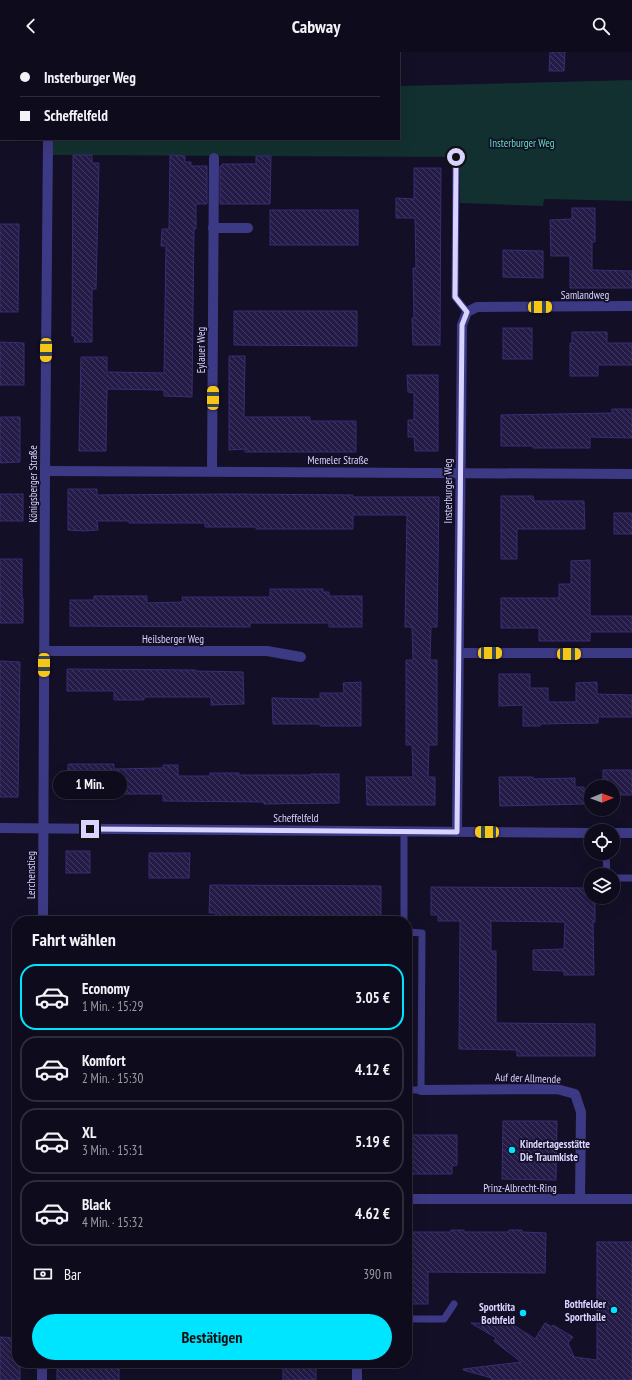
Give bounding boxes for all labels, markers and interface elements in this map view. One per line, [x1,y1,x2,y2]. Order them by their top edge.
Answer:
icon: back [20,15,42,37]
text: Cabway [292,15,340,38]
icon: search [590,15,612,37]
text: Insterburger Weg [44,68,136,87]
text: Scheffelfeld [44,106,108,125]
park label: Insterburger Weg [490,136,555,150]
route start [447,148,465,166]
street label: Samlandweg [561,288,609,302]
car [528,301,552,313]
street label: Eylauer Weg [194,327,208,373]
car [40,338,52,362]
car [207,386,219,410]
street label: Königsberger Straße [26,445,40,523]
street label: Memeler Straße [308,453,369,467]
street label: Insterburger Weg [441,458,455,523]
street label: Heilsberger Weg [142,632,204,646]
car [478,647,502,659]
car [557,648,581,660]
car [38,653,50,677]
callout: 1 Min. [53,771,127,799]
text: 1 Min. [75,776,105,793]
north arrow [584,780,620,816]
map controls [584,780,620,904]
street label: Scheffelfeld [273,811,319,825]
route end [81,820,99,838]
button: locate [584,824,620,860]
car [475,826,499,838]
street label: Lerchenstieg [24,851,38,899]
button: layers [584,868,620,904]
text: Fahrt wählen [32,928,116,951]
icon: car [34,979,70,1015]
text: Economy [82,979,130,998]
text: 3.05 € [355,988,390,1007]
text: 1 Min. · 15:29 [82,998,143,1015]
icon: car [34,1051,70,1087]
text: Komfort [82,1051,126,1070]
text: 4.12 € [355,1060,390,1079]
text: 2 Min. · 15:30 [82,1070,143,1087]
street label: Auf der Allmende [495,1070,562,1086]
icon: car [34,1123,70,1159]
text: XL [82,1123,96,1142]
text: 5.19 € [355,1132,390,1151]
place label: Kindertagesstätte Die Traumkiste [520,1137,590,1164]
text: 3 Min. · 15:31 [82,1142,143,1159]
marker: Kindertagesstätte Die Traumkiste [507,1145,517,1155]
street label: Prinz-Albrecht-Ring [483,1181,557,1195]
icon: car [34,1195,70,1231]
text: Black [82,1195,111,1214]
text: 4.62 € [355,1204,390,1223]
text: 4 Min. · 15:32 [82,1214,143,1231]
icon: cash [32,1263,54,1285]
text: Bar [64,1265,81,1284]
text: 390 m [363,1266,392,1283]
place label: Bothfelder Sporthalle [564,1297,607,1324]
place label: Sportkita Bothfeld [479,1300,515,1327]
marker: Bothfelder Sporthalle [609,1305,619,1315]
marker: Sportkita Bothfeld [518,1308,528,1318]
button: Bestätigen [32,1314,392,1360]

